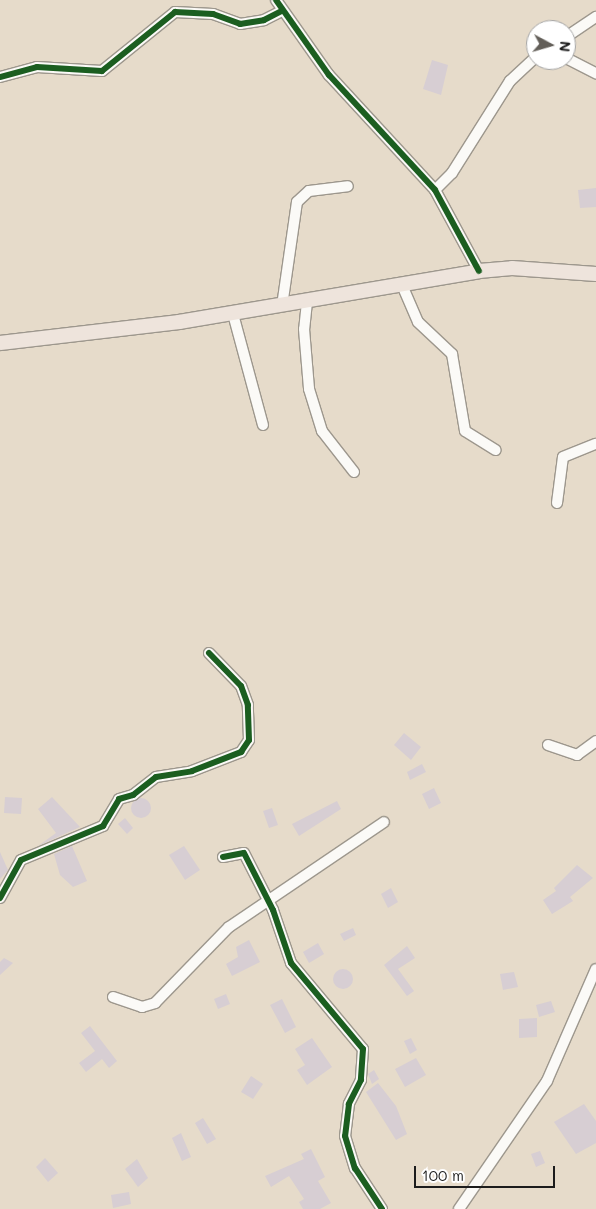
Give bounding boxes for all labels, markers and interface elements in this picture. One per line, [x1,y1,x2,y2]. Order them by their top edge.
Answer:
north arrow [526,20,576,70]
text: N [555,40,575,53]
scale bar [416,1156,557,1188]
text: 100 m [422,1165,464,1185]

